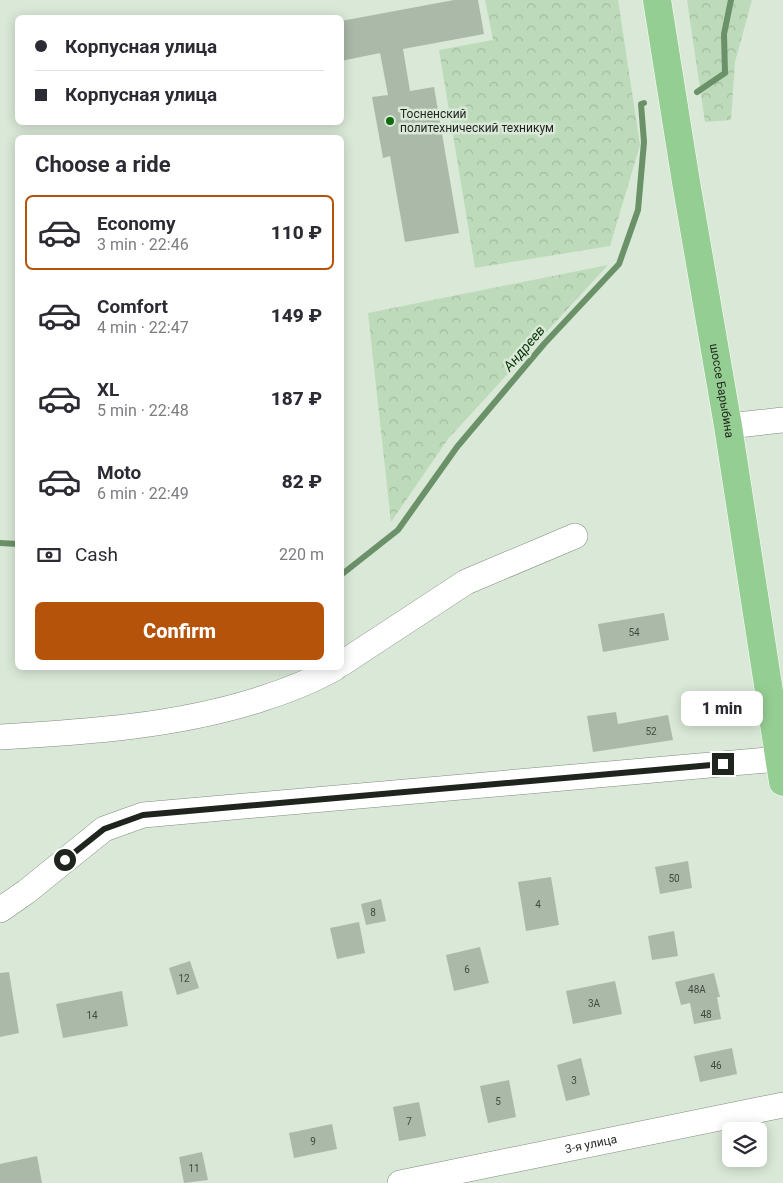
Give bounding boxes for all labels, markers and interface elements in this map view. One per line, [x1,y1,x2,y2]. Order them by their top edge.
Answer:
text: Корпусная улица [65,35,217,58]
text: Корпусная улица [65,83,217,106]
place label: Тосненский политехнический техникум [400,107,554,135]
marker: Тосненский политехнический техникум [384,115,396,127]
text: Choose a ride [35,152,171,177]
icon: car [37,210,82,255]
text: Economy [97,212,176,235]
text: 110 ₽ [271,221,322,244]
text: 3 min · 22:46 [97,235,189,254]
icon: car [37,293,82,338]
text: Comfort [97,295,168,318]
text: 149 ₽ [271,304,322,327]
text: 4 min · 22:47 [97,318,189,337]
water label: Андреев [499,322,548,375]
street label: шоссе Барыбина [707,342,737,439]
icon: car [37,376,82,421]
text: XL [97,378,119,401]
text: 187 ₽ [271,387,322,410]
text: 5 min · 22:48 [97,401,189,420]
icon: car [37,459,82,504]
text: Moto [97,461,141,484]
text: 82 ₽ [282,470,322,493]
text: 6 min · 22:49 [97,484,189,503]
icon: cash [35,541,63,569]
text: Cash [75,543,118,566]
text: 220 m [279,545,324,564]
button: Confirm [35,602,324,660]
house number: 54 [628,627,640,638]
callout: 1 min [682,692,764,726]
text: 1 min [702,699,742,718]
house number: 52 [645,726,657,737]
route end [712,753,734,775]
route start [54,849,76,871]
house number: 50 [668,873,680,884]
house number: 4 [535,899,541,910]
house number: 8 [370,907,376,918]
house number: 6 [464,964,470,975]
house number: 12 [178,973,190,984]
house number: 48А [688,984,706,995]
house number: 3А [588,998,601,1009]
house number: 48 [700,1009,712,1020]
house number: 14 [86,1010,98,1021]
house number: 46 [710,1060,722,1071]
house number: 3 [571,1075,577,1086]
house number: 5 [495,1096,501,1107]
house number: 7 [406,1116,412,1127]
map controls [722,1122,767,1167]
button: layers [722,1122,767,1167]
street label: 3-я улица [564,1132,618,1156]
house number: 9 [310,1136,316,1147]
house number: 11 [188,1163,200,1174]

